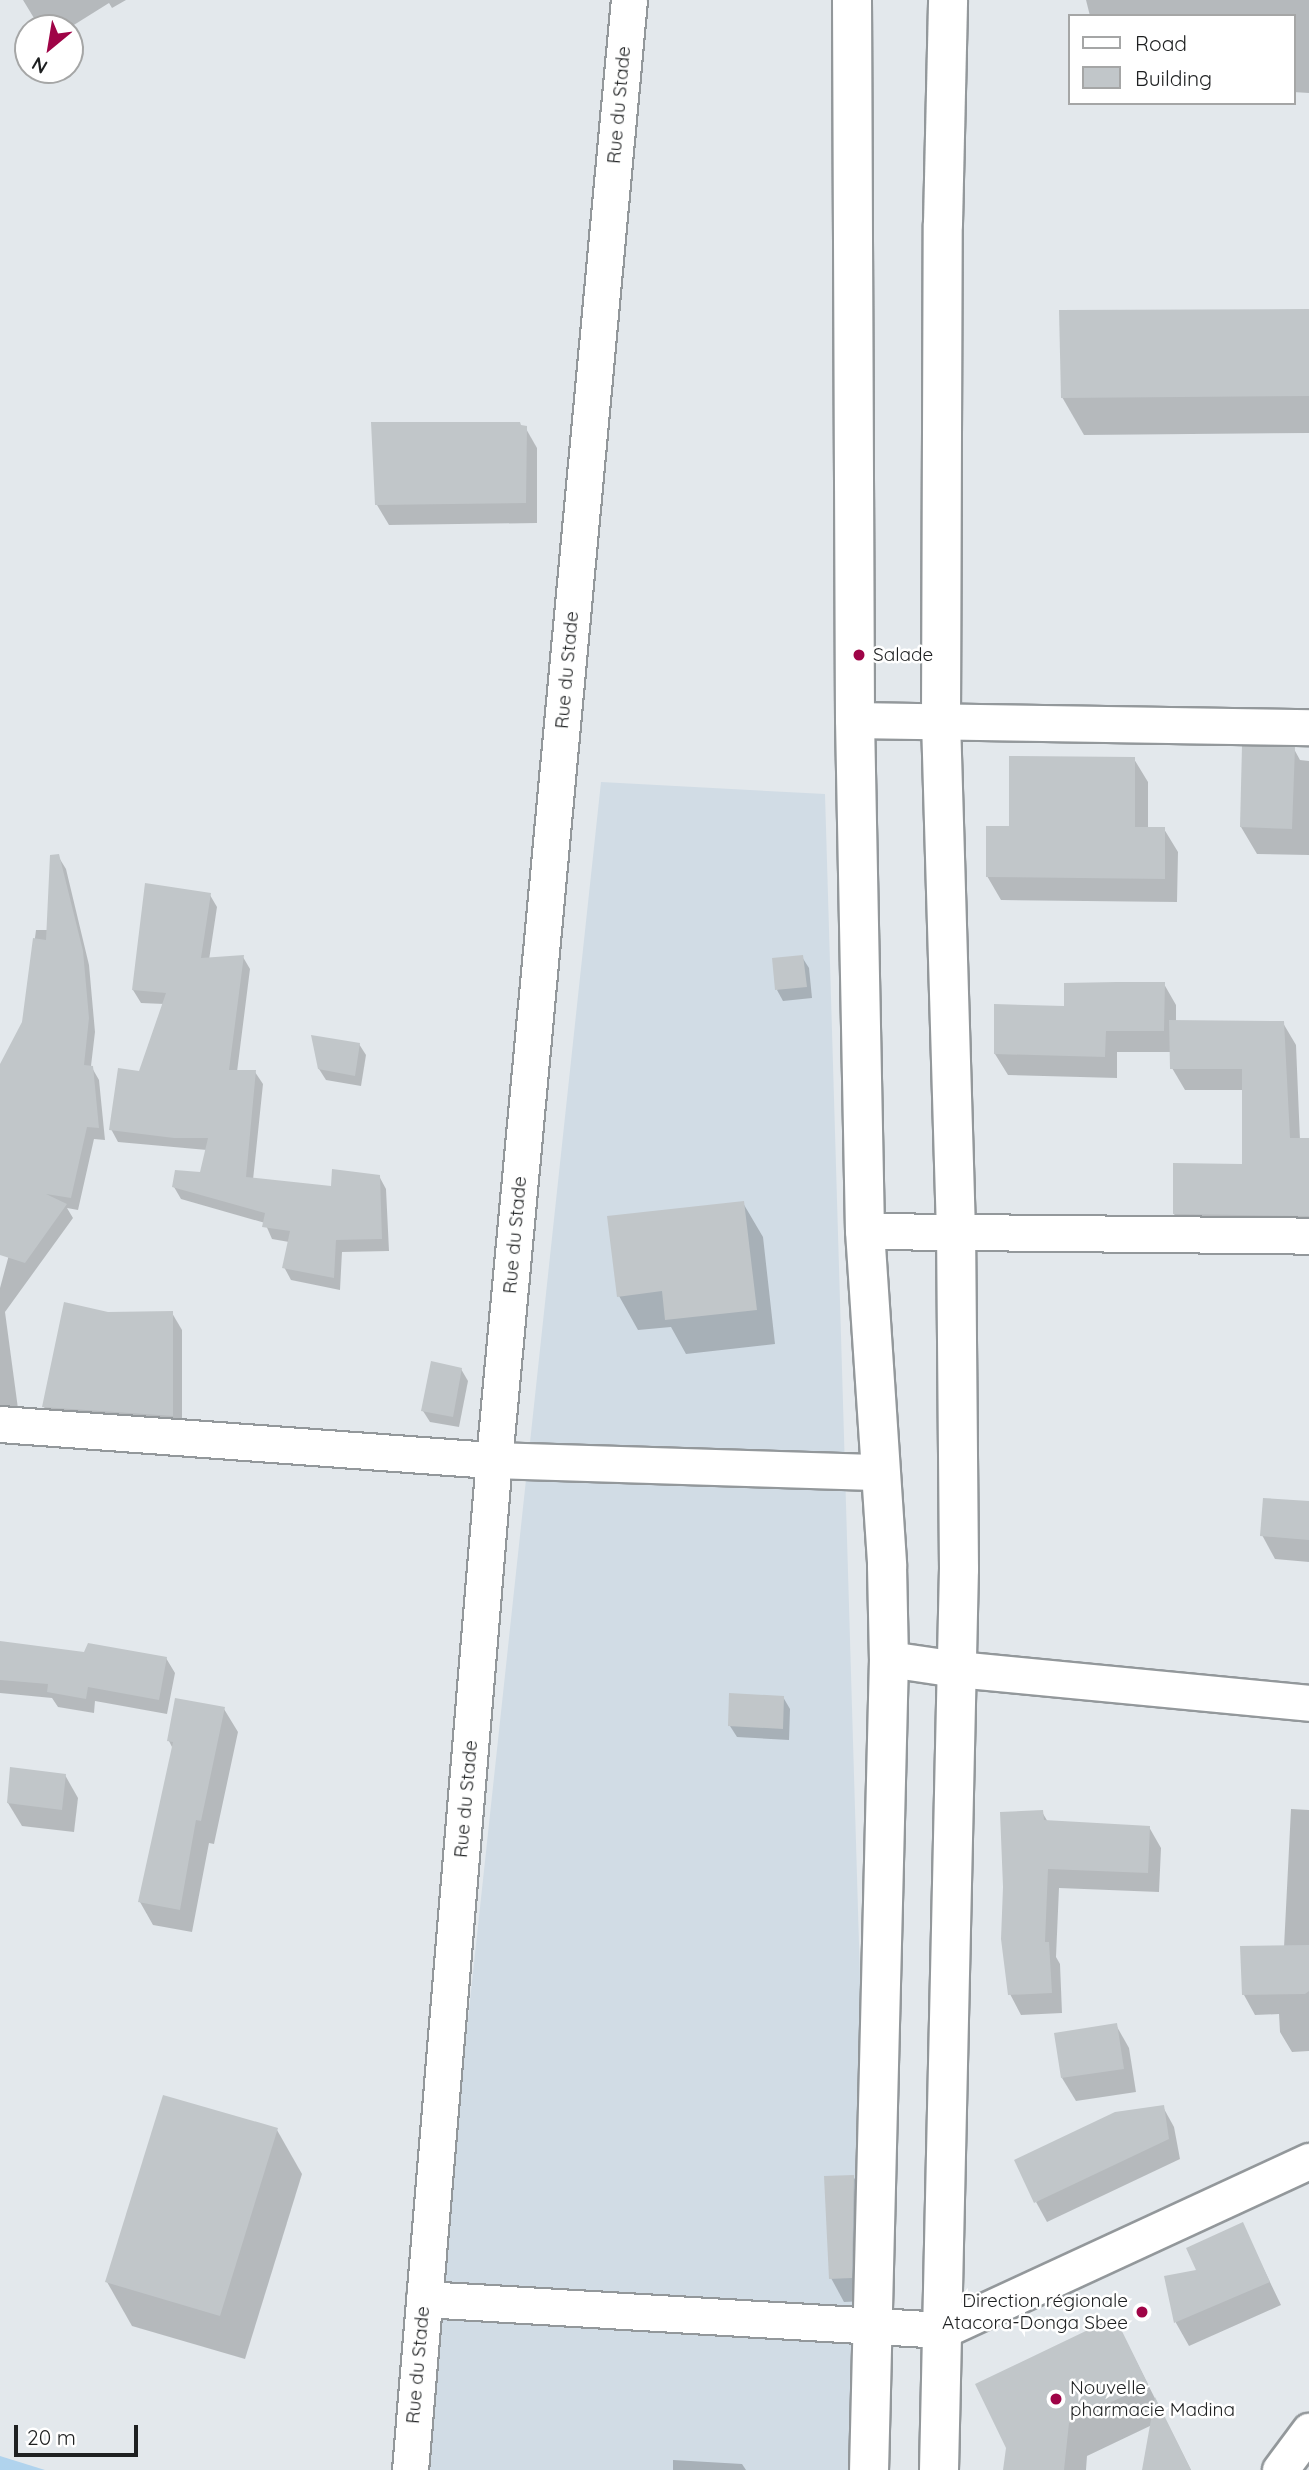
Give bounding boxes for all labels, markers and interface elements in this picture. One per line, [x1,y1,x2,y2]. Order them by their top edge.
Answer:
north arrow [14,14,84,84]
legend [1068,14,1295,105]
text: Road [1135,30,1187,56]
street label: Rue du Stade [603,45,635,165]
text: N [27,52,52,79]
text: Building [1135,65,1212,91]
street label: Rue du Stade [551,610,583,730]
place label: Salade [873,644,933,666]
marker: Salade [851,647,867,663]
street label: Rue du Stade [499,1175,531,1295]
street label: Rue du Stade [450,1739,482,1859]
place label: Direction régionale Atacora-Donga Sbee [942,2290,1128,2334]
marker: Direction régionale Atacora-Donga Sbee [1134,2304,1150,2320]
street label: Rue du Stade [402,2305,434,2425]
place label: Nouvelle pharmacie Madina [1070,2377,1235,2421]
marker: Nouvelle pharmacie Madina [1048,2391,1064,2407]
scale bar [18,2410,142,2454]
text: 20 m [27,2424,76,2450]

